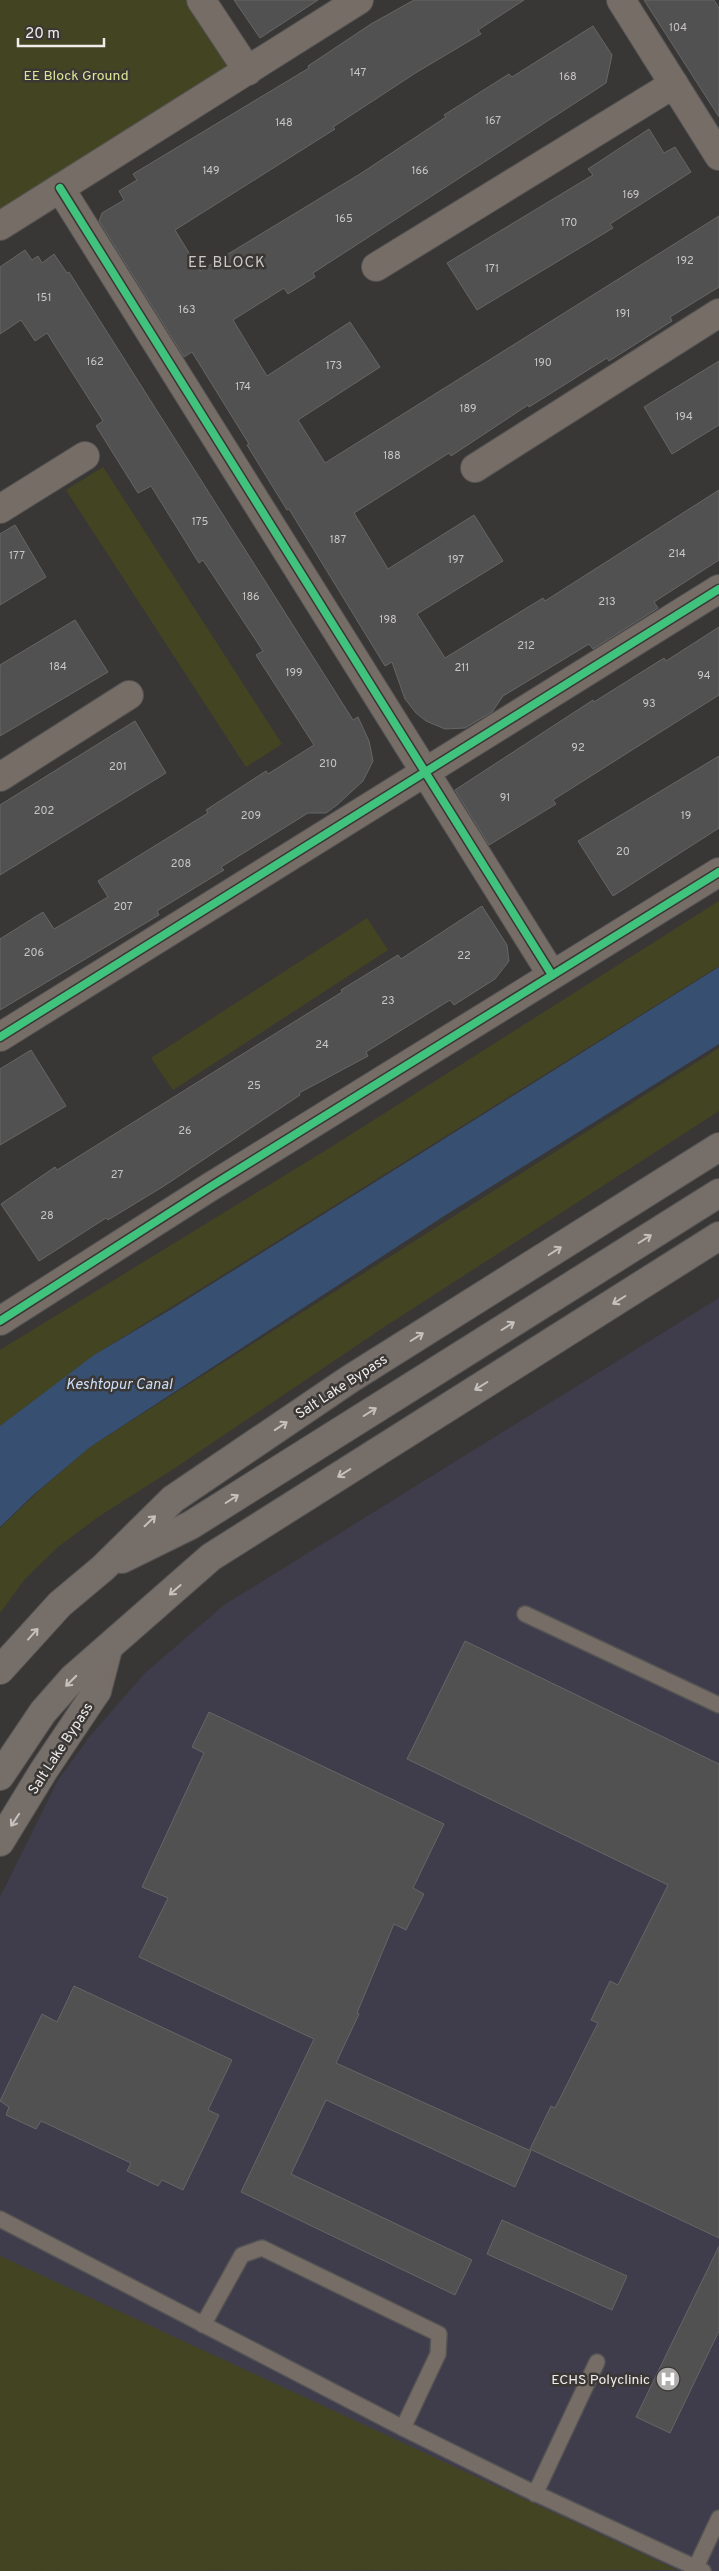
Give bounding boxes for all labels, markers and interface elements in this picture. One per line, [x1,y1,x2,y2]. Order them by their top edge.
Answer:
scale bar [18,15,104,47]
house number: 104 [669,21,687,35]
text: 20 m [25,25,60,44]
house number: 147 [350,66,366,80]
park label: EE Block Ground [23,68,129,85]
house number: 168 [559,70,577,84]
house number: 167 [485,114,501,128]
house number: 148 [275,116,293,130]
house number: 149 [202,164,220,178]
house number: 166 [411,164,429,178]
house number: 169 [623,188,639,202]
house number: 165 [335,212,353,226]
house number: 170 [561,216,577,230]
district label: EE BLOCK [188,254,266,273]
house number: 192 [676,254,694,268]
house number: 171 [485,262,499,276]
house number: 151 [36,291,52,305]
house number: 163 [178,303,196,317]
house number: 191 [616,307,630,321]
house number: 162 [86,355,104,369]
house number: 190 [534,356,552,370]
house number: 173 [326,359,342,373]
house number: 174 [235,380,251,394]
house number: 189 [459,402,477,416]
house number: 194 [675,410,693,424]
house number: 188 [383,449,401,463]
house number: 175 [192,515,208,529]
house number: 187 [330,533,346,547]
house number: 214 [668,547,686,561]
house number: 177 [9,549,25,563]
house number: 197 [448,553,464,567]
house number: 186 [242,590,260,604]
house number: 213 [598,595,616,609]
house number: 198 [379,613,397,627]
house number: 212 [517,639,535,653]
house number: 184 [49,660,67,674]
house number: 211 [455,661,469,675]
house number: 199 [285,666,303,680]
house number: 94 [697,669,711,683]
house number: 93 [642,697,656,711]
house number: 92 [571,741,585,755]
house number: 210 [319,757,337,771]
house number: 201 [109,760,127,774]
house number: 91 [500,791,510,805]
house number: 202 [34,804,54,818]
house number: 209 [241,809,261,823]
house number: 19 [681,809,691,823]
house number: 20 [616,845,630,859]
house number: 208 [171,857,191,871]
house number: 207 [113,900,133,914]
house number: 206 [24,946,44,960]
house number: 22 [457,949,471,963]
house number: 23 [381,994,395,1008]
house number: 24 [315,1038,329,1052]
house number: 25 [247,1079,261,1093]
house number: 26 [178,1124,192,1138]
house number: 27 [111,1168,123,1182]
house number: 28 [40,1209,54,1223]
one-way arrow [638,1234,652,1244]
one-way arrow [548,1246,562,1256]
one-way arrow [612,1295,626,1305]
one-way arrow [500,1320,514,1330]
one-way arrow [410,1332,424,1342]
street label: Salt Lake Bypass [293,1351,391,1423]
water label: Keshtopur Canal [66,1376,174,1395]
one-way arrow [475,1382,489,1392]
one-way arrow [363,1407,377,1418]
one-way arrow [274,1420,288,1430]
one-way arrow [337,1468,351,1478]
one-way arrow [225,1493,239,1503]
one-way arrow [144,1515,157,1527]
one-way arrow [168,1584,181,1596]
one-way arrow [27,1627,39,1640]
one-way arrow [65,1675,78,1687]
street label: Salt Lake Bypass [25,1700,97,1798]
one-way arrow [10,1813,20,1827]
hospital icon: ECHS Polyclinic [655,2366,681,2392]
place label: ECHS Polyclinic [551,2372,650,2389]

